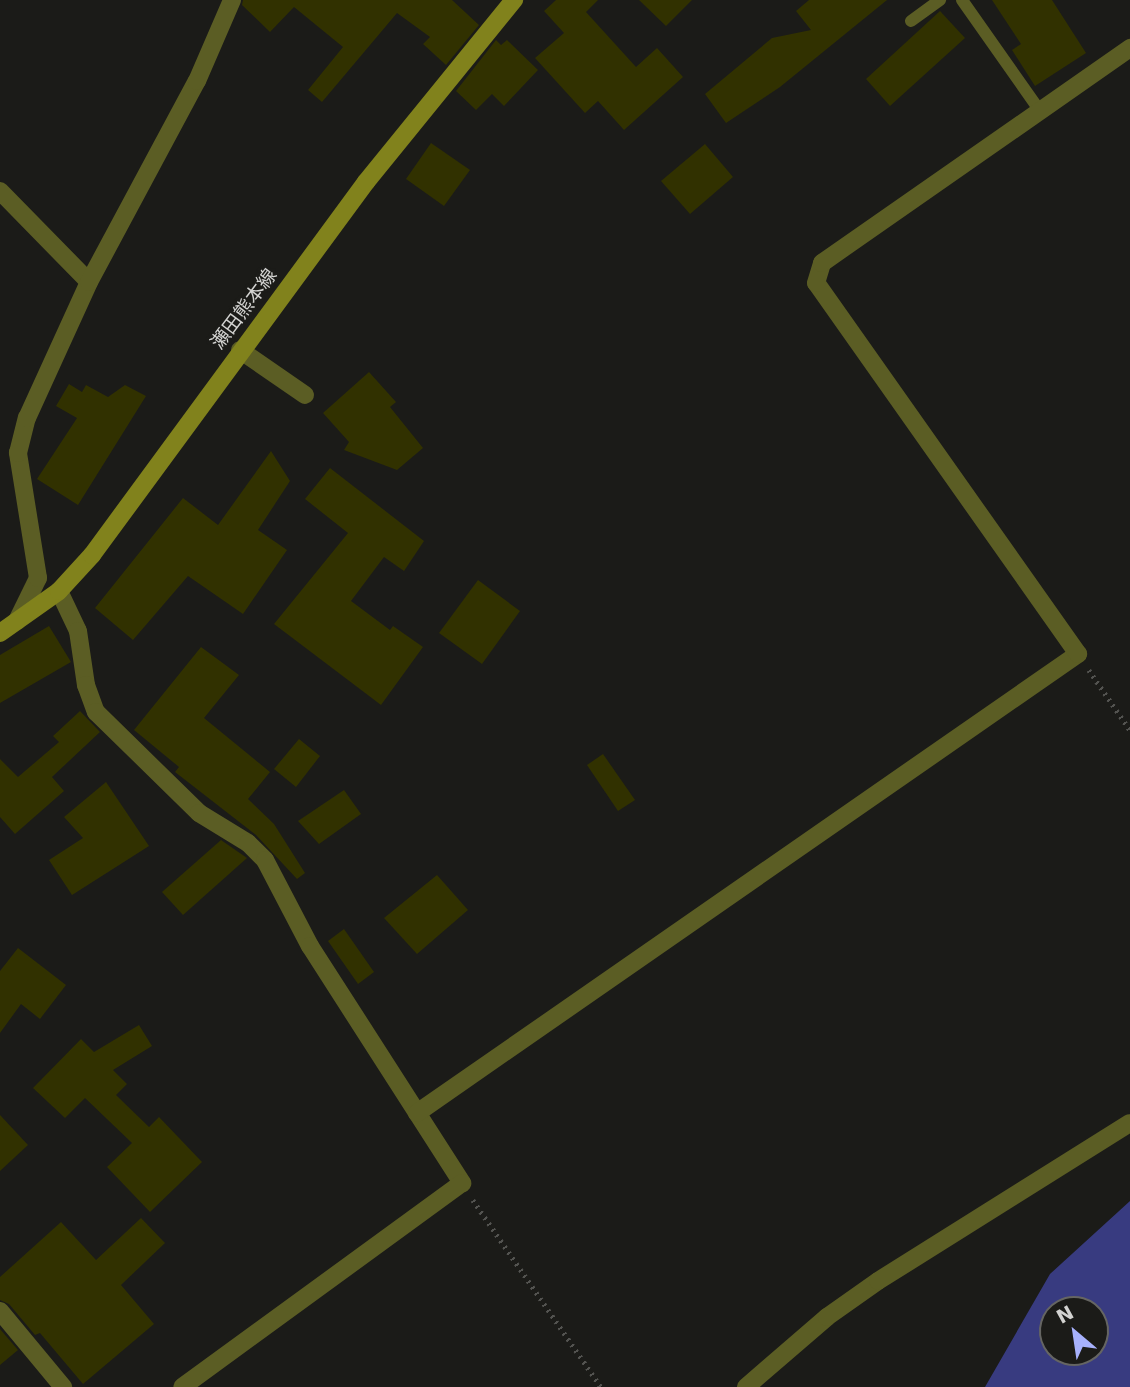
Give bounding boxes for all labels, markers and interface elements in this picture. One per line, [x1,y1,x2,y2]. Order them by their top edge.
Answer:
street label: 瀬田熊本線 [206,264,282,354]
north arrow [1039,1296,1109,1366]
text: N [1052,1301,1077,1328]

